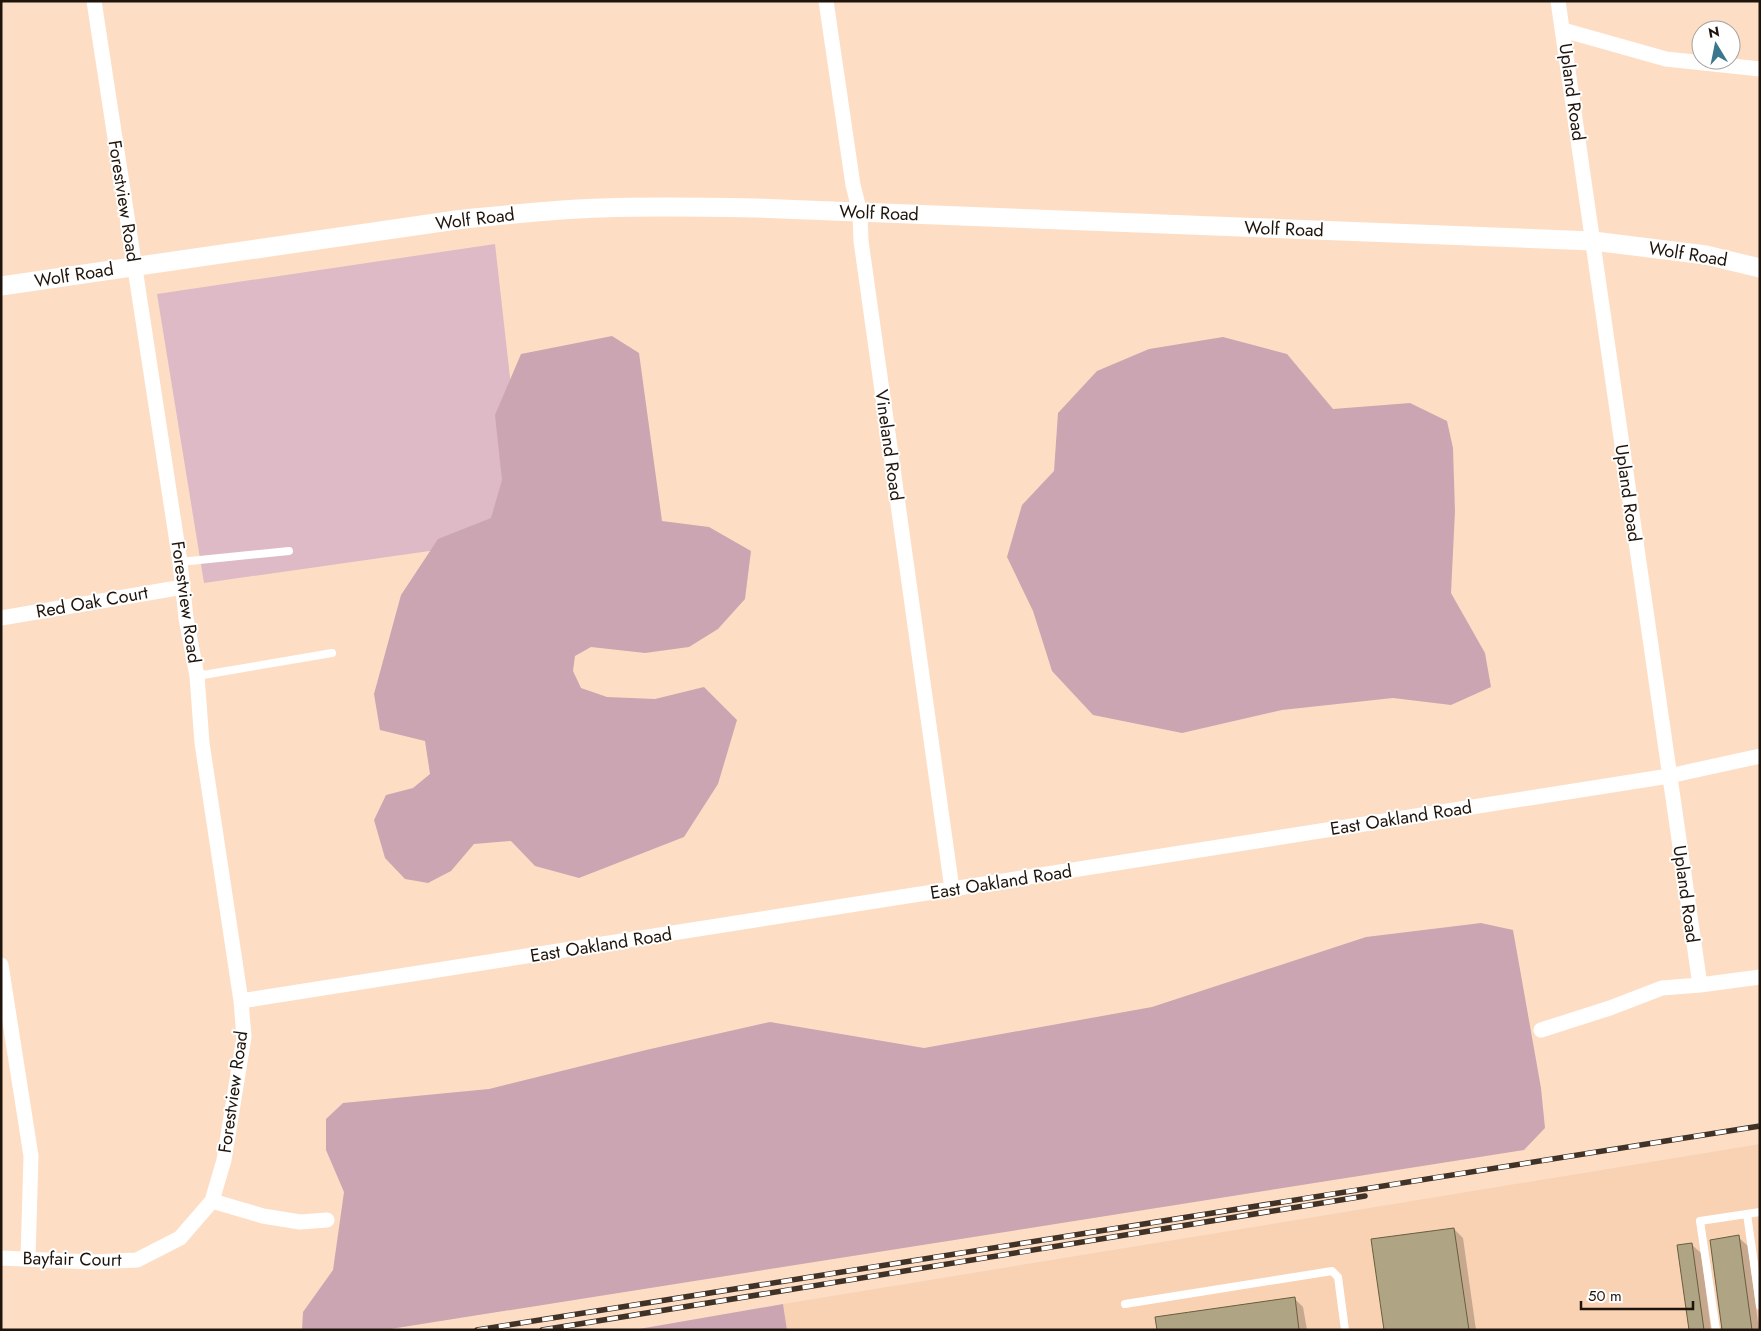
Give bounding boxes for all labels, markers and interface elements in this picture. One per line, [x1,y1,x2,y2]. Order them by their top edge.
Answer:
north arrow [1691,20,1741,70]
text: N [1707,21,1721,43]
street label: Upland Road [1552,42,1592,142]
street label: Forestview Road [102,138,146,264]
street label: Wolf Road [839,199,919,227]
street label: Wolf Road [434,201,516,237]
street label: Wolf Road [1244,215,1324,243]
street label: Wolf Road [1647,235,1729,273]
street label: Wolf Road [33,256,115,294]
street label: Vineland Road [868,388,910,502]
street label: Upland Road [1608,443,1648,543]
street label: Forestview Road [165,539,207,665]
street label: Red Oak Court [34,579,151,625]
street label: East Oakland Road [1328,794,1474,842]
street label: Upland Road [1666,844,1706,944]
street label: East Oakland Road [928,858,1074,906]
street label: East Oakland Road [528,921,674,969]
street label: Forestview Road [212,1029,254,1155]
street label: Bayfair Court [22,1245,122,1273]
scale bar [1581,1278,1694,1310]
text: 50 m [1588,1285,1622,1307]

